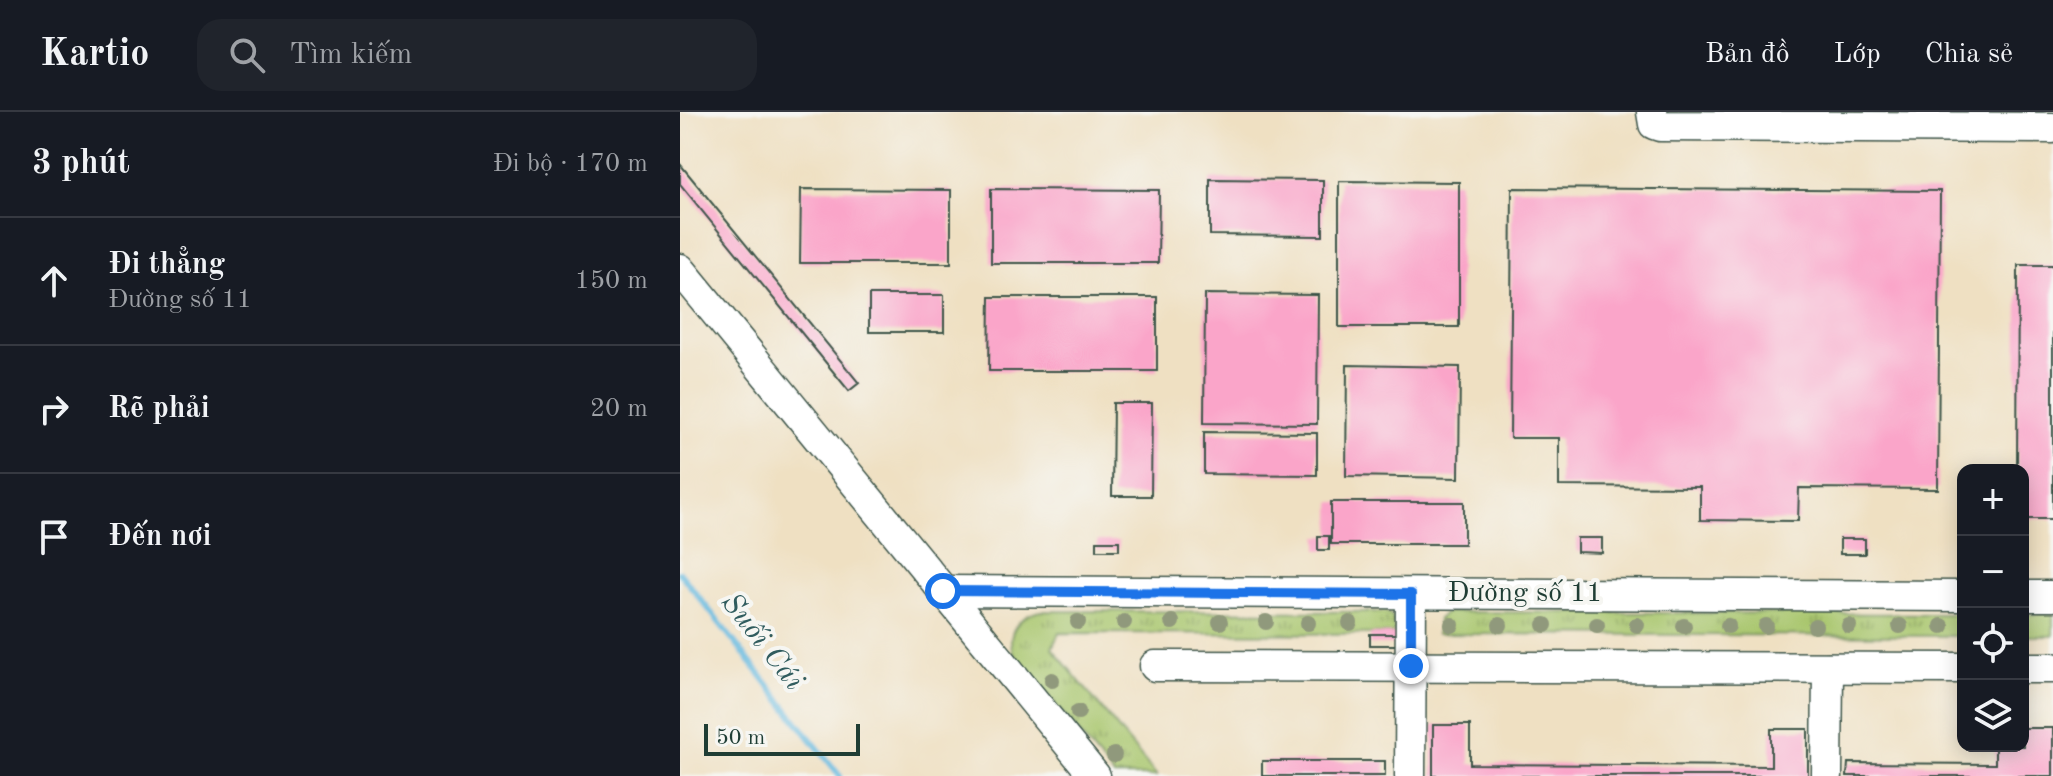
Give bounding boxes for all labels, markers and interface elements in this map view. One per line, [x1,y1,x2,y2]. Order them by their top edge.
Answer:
search box [197,19,757,91]
icon: search [225,33,269,77]
text: Kartio [40,36,149,74]
text: Tìm kiếm [289,40,412,70]
text: Bản đồ [1705,41,1790,69]
text: Lớp [1834,41,1881,69]
text: Chia sẻ [1925,41,2013,69]
text: 3 phút [32,147,130,181]
text: Đi bộ · 170 m [493,151,648,177]
text: Đi thẳng [108,250,225,280]
icon: ahead [32,259,76,303]
text: 150 m [575,268,648,294]
text: Đường số 11 [108,287,252,313]
icon: right [32,387,76,431]
text: Rẽ phải [108,394,210,424]
text: 20 m [590,396,648,422]
map controls [1957,464,2029,752]
button: + [1957,464,2029,536]
icon: arrive [32,515,76,559]
text: Đến nơi [108,522,212,552]
button: − [1957,536,2029,608]
route start [925,573,961,609]
street label: Đường số 11 [1448,579,1602,608]
water label: Suối Cái [715,587,810,696]
button: locate [1957,608,2029,680]
route end [1393,648,1429,684]
button: layers [1957,680,2029,752]
scale bar [704,720,860,756]
text: 50 m [716,727,765,749]

